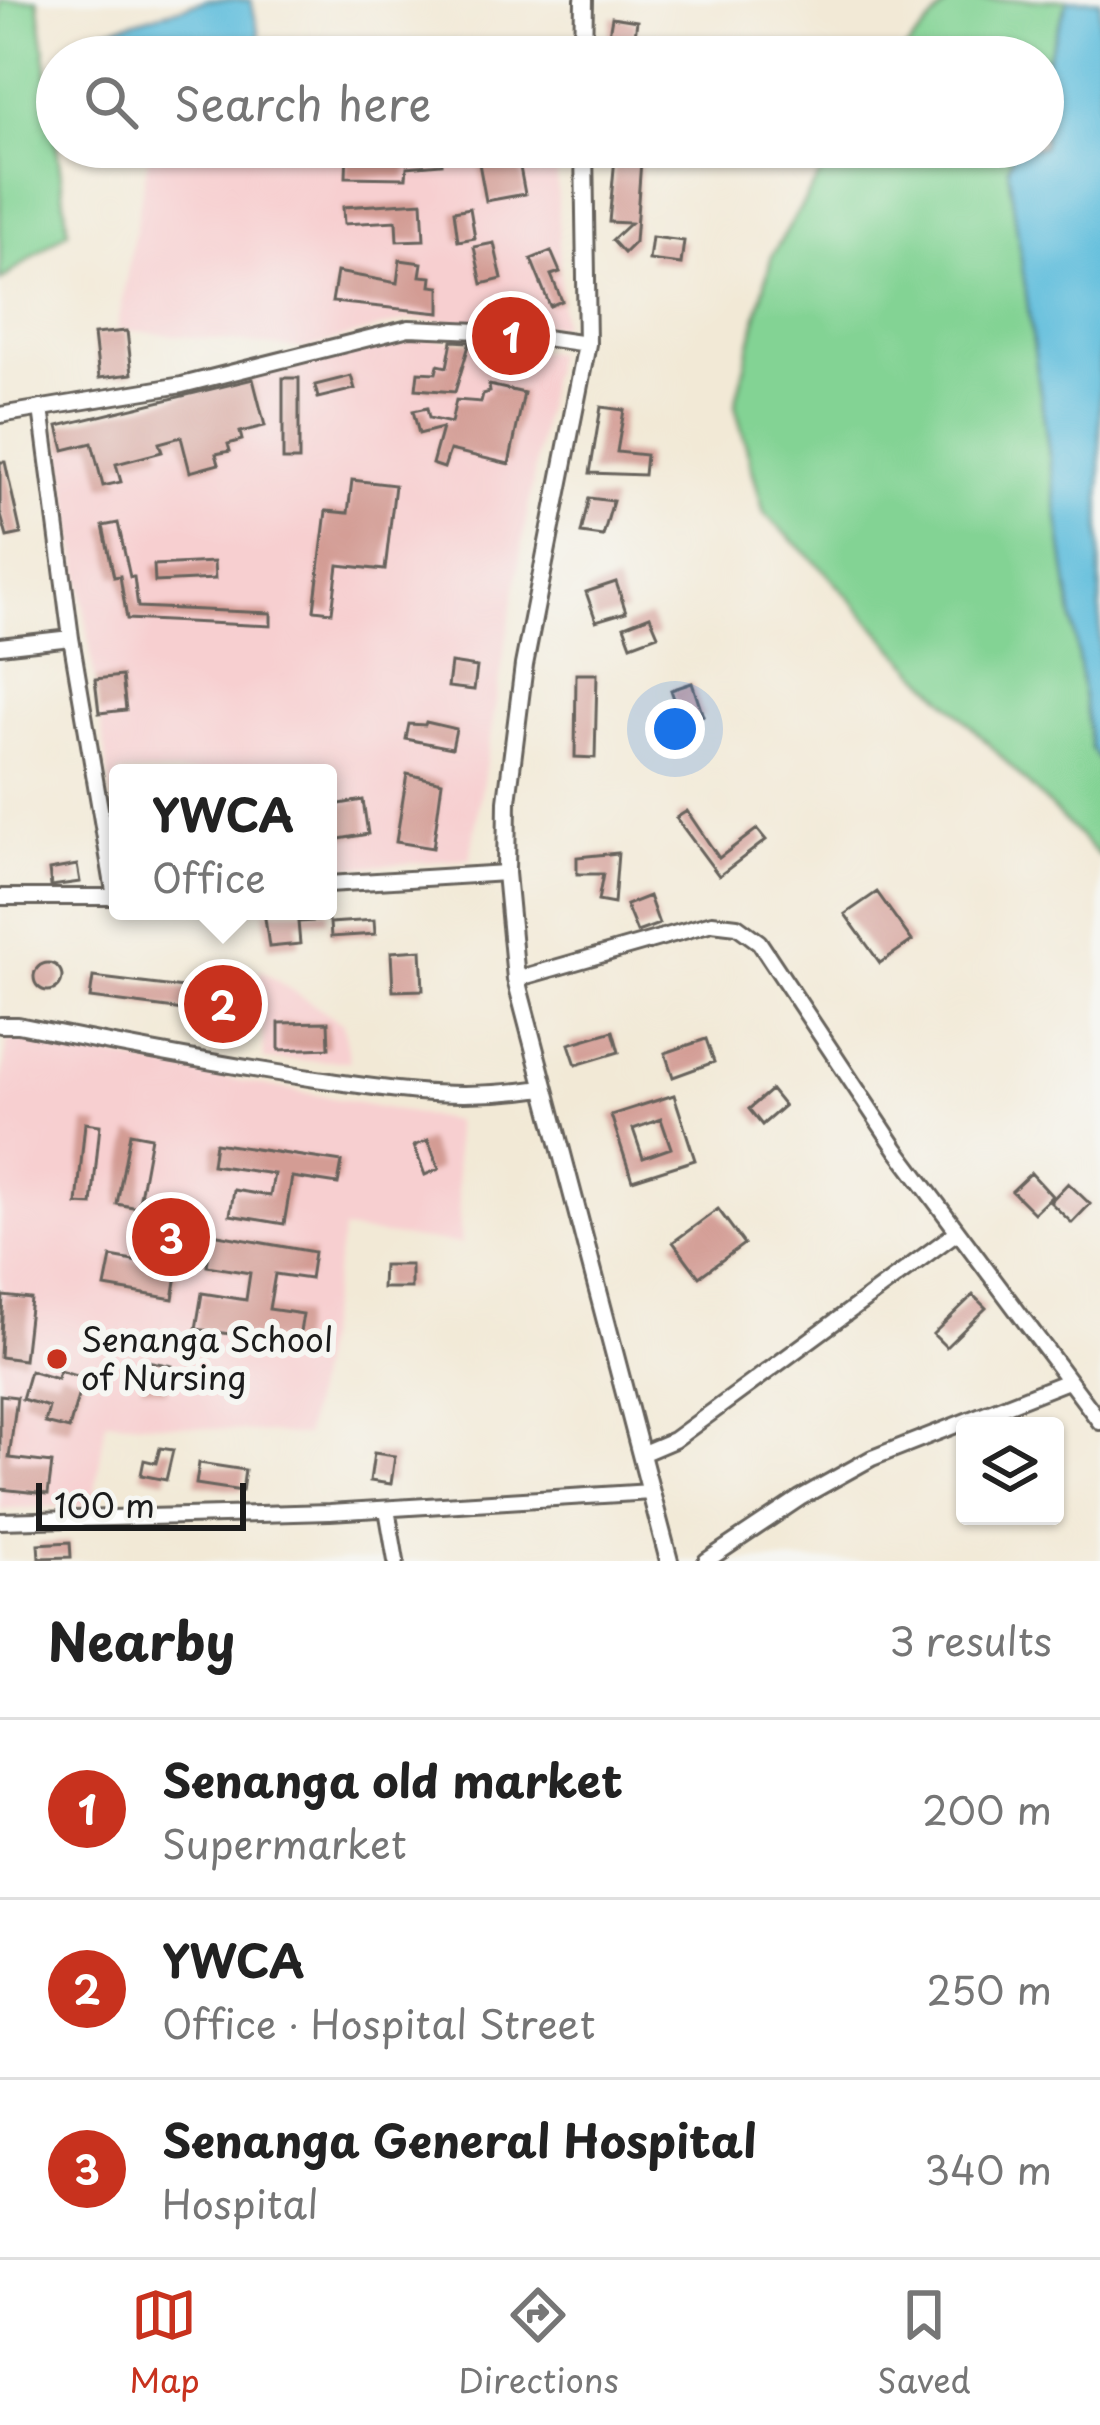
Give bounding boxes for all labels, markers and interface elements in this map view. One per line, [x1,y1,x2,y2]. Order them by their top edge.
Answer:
search box [36,36,1064,168]
text: Search here [174,68,431,136]
icon: search [78,69,144,135]
pin: 1 [472,291,550,381]
your location [645,699,705,759]
popup [109,764,337,920]
text: YWCA [152,779,294,847]
text: Office [152,847,266,906]
pin: 2 [184,959,262,1049]
pin: 3 [132,1192,210,1282]
place label: Senanga School of Nursing [81,1313,333,1401]
marker: Senanga School of Nursing [44,1346,70,1372]
map controls [956,1417,1064,1525]
button: layers [956,1417,1064,1525]
scale bar [36,1477,246,1530]
text: 100 m [54,1479,155,1529]
text: Nearby [48,1601,235,1678]
text: 3 results [889,1610,1052,1669]
text: Senanga old market [162,1745,623,1813]
text: 1 [78,1779,96,1838]
text: 200 m [922,1779,1052,1838]
text: Supermarket [162,1813,407,1872]
text: YWCA [162,1925,305,1993]
text: 2 [73,1959,101,2018]
text: 250 m [927,1959,1052,2018]
text: Office · Hospital Street [162,1993,595,2052]
text: Senanga General Hospital [162,2105,757,2173]
text: 3 [74,2139,100,2198]
text: 340 m [924,2139,1052,2198]
text: Hospital [162,2173,319,2232]
tab: Map [129,2282,200,2404]
tab: Directions [458,2282,619,2404]
tab: Saved [877,2282,971,2404]

